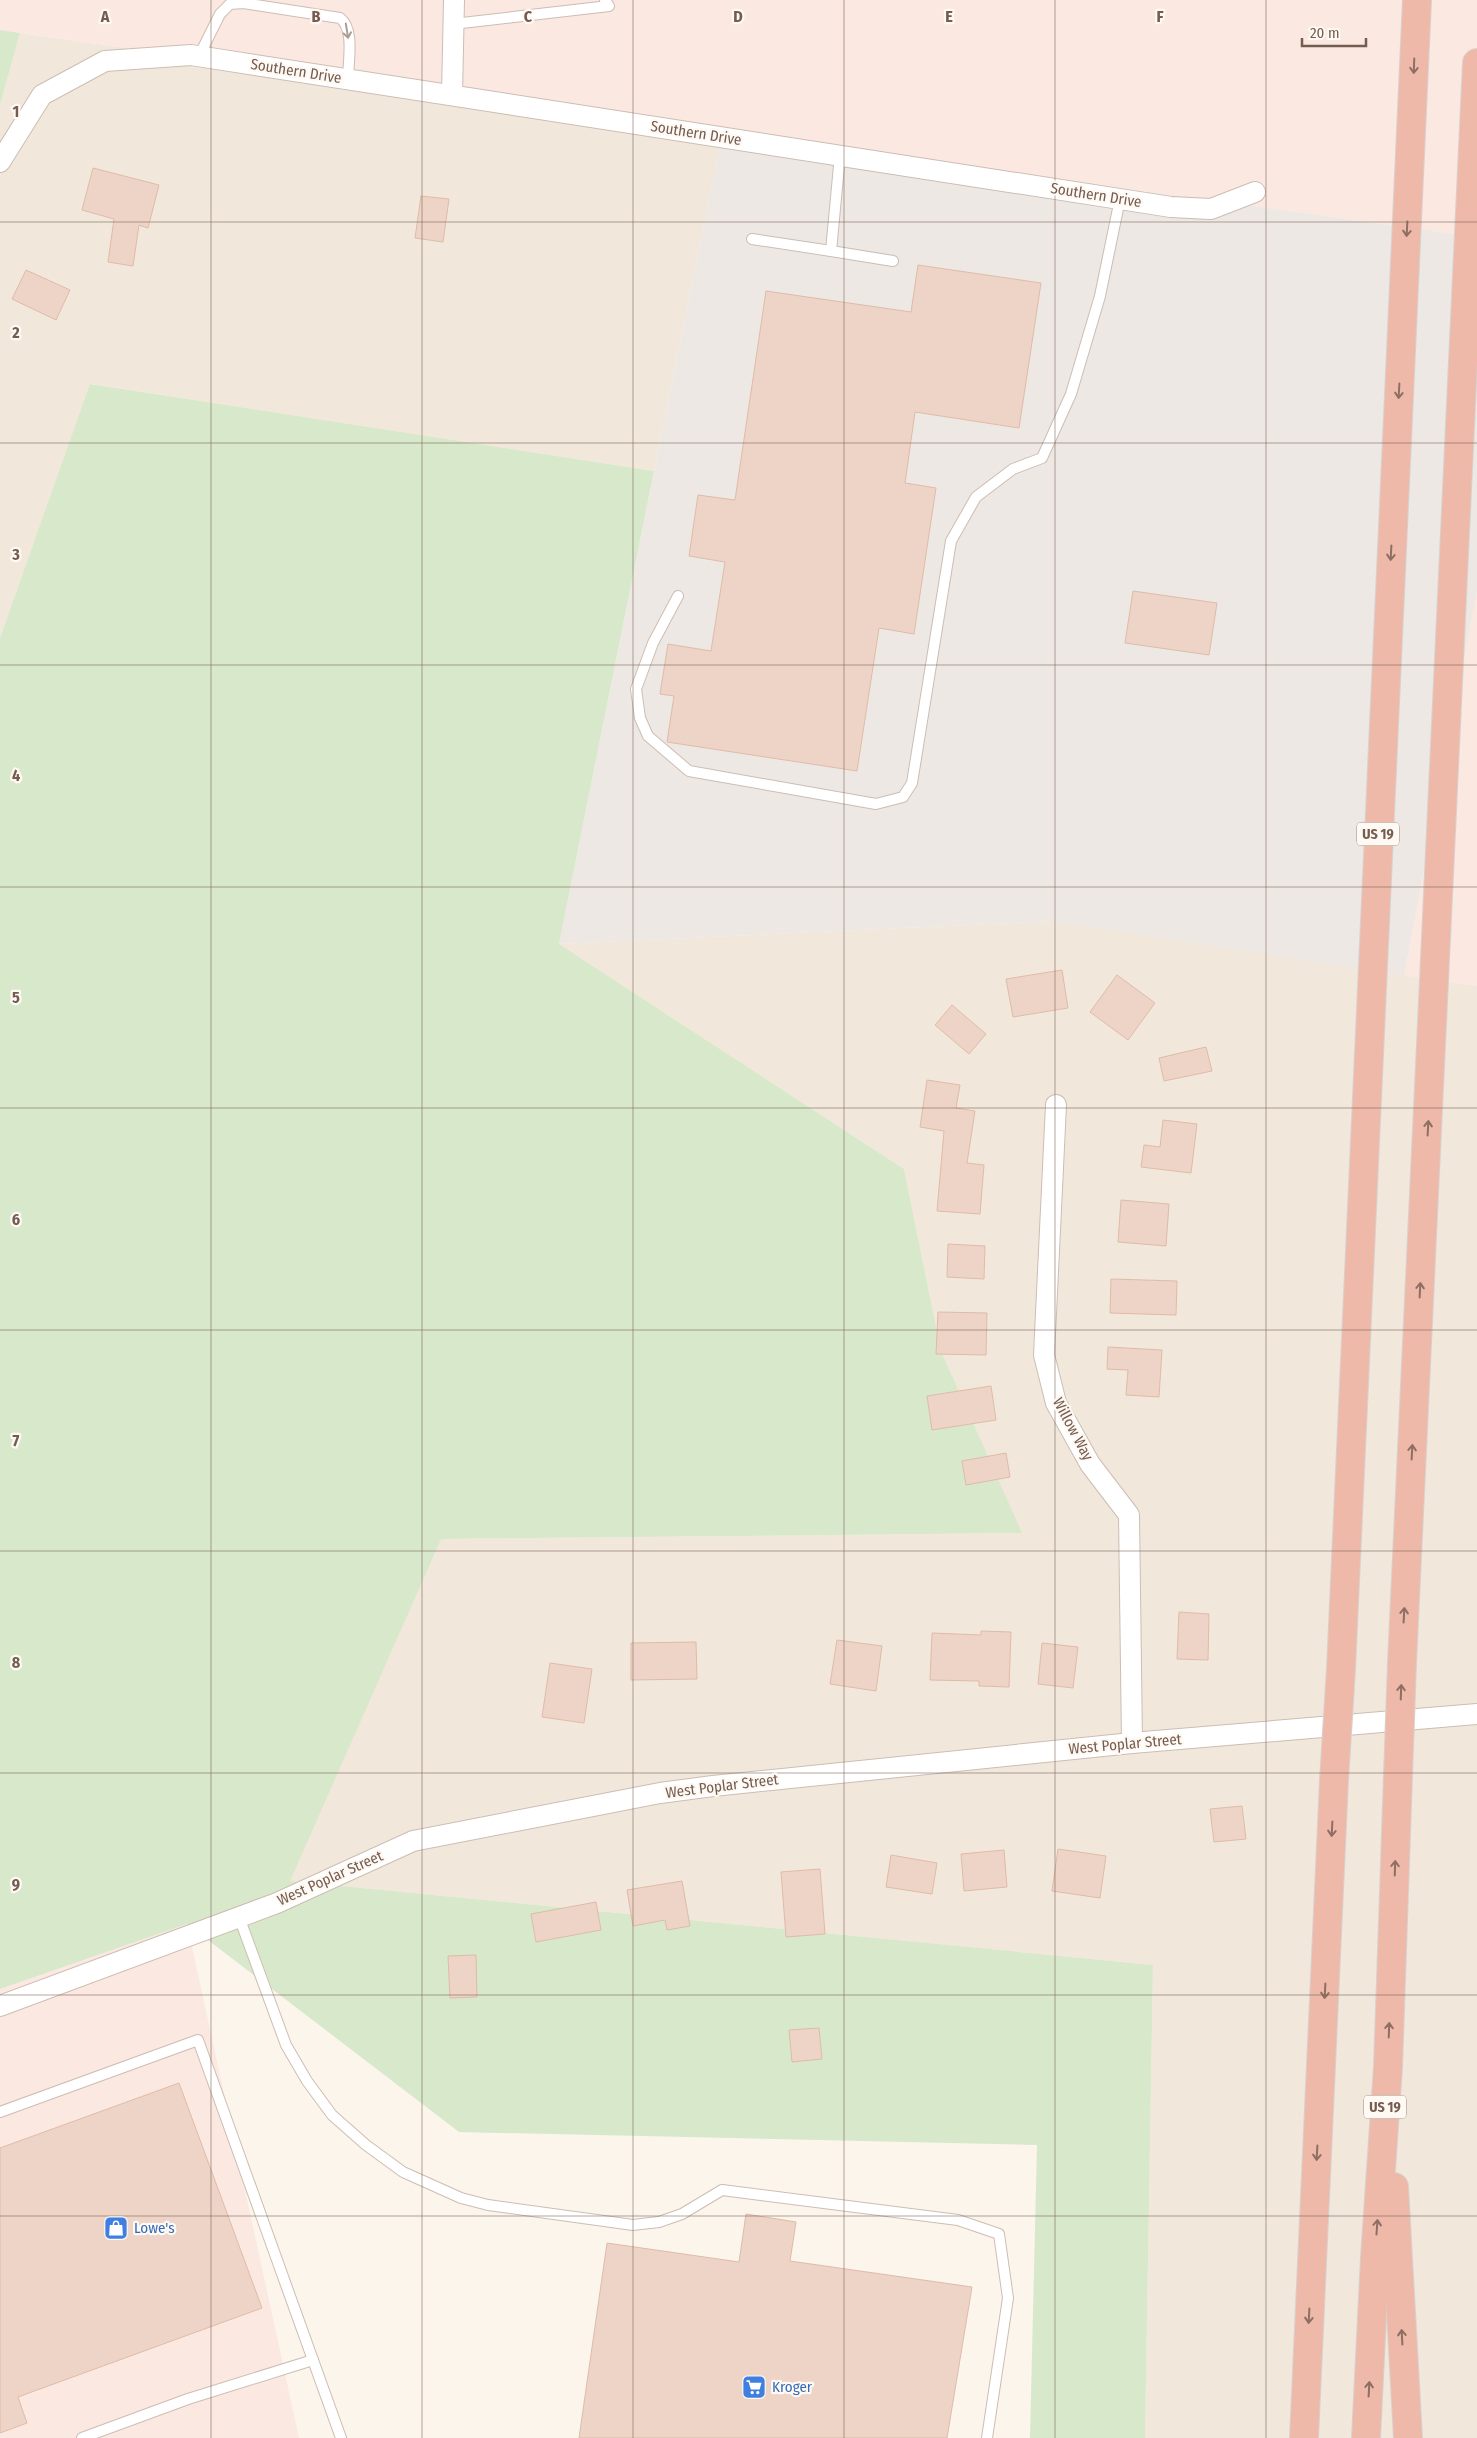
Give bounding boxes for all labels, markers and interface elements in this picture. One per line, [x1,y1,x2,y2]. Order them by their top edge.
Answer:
text: A [100,7,110,26]
text: B [312,7,321,26]
text: C [524,7,533,26]
text: D [733,7,743,26]
text: E [945,7,953,26]
text: F [1156,7,1164,26]
scale bar [1302,15,1366,47]
one-way arrow [342,23,352,39]
text: 20 m [1310,24,1340,42]
street label: Southern Drive [249,55,343,87]
one-way arrow [1409,58,1418,74]
text: 1 [13,102,19,121]
street label: Southern Drive [649,117,743,149]
street label: Southern Drive [1049,179,1143,211]
one-way arrow [1402,220,1411,236]
text: 2 [11,323,20,342]
one-way arrow [1394,383,1403,399]
one-way arrow [1386,544,1396,561]
text: 3 [11,545,20,564]
text: 4 [12,766,20,785]
road number: US 19 [1357,822,1399,846]
text: 5 [12,988,20,1007]
one-way arrow [1424,1120,1433,1136]
text: 6 [12,1210,20,1229]
one-way arrow [1416,1282,1425,1298]
street label: Willow Way [1049,1394,1097,1464]
text: 7 [13,1431,20,1450]
one-way arrow [1408,1445,1417,1461]
one-way arrow [1400,1607,1409,1623]
text: 8 [12,1653,21,1672]
one-way arrow [1396,1684,1405,1700]
street label: West Poplar Street [1068,1730,1182,1758]
street label: West Poplar Street [665,1770,780,1802]
one-way arrow [1328,1821,1337,1837]
street label: West Poplar Street [275,1847,386,1909]
one-way arrow [1390,1860,1399,1876]
text: 9 [12,1875,20,1894]
one-way arrow [1320,1983,1329,1999]
one-way arrow [1385,2022,1394,2038]
road number: US 19 [1364,2096,1406,2118]
one-way arrow [1312,2145,1322,2161]
shop icon: Lowe's [103,2215,129,2241]
place label: Lowe's [134,2219,175,2237]
one-way arrow [1372,2219,1381,2235]
one-way arrow [1305,2308,1314,2324]
one-way arrow [1398,2329,1407,2345]
supermarket icon: Kroger [741,2374,767,2400]
place label: Kroger [772,2378,813,2396]
one-way arrow [1364,2382,1373,2398]

